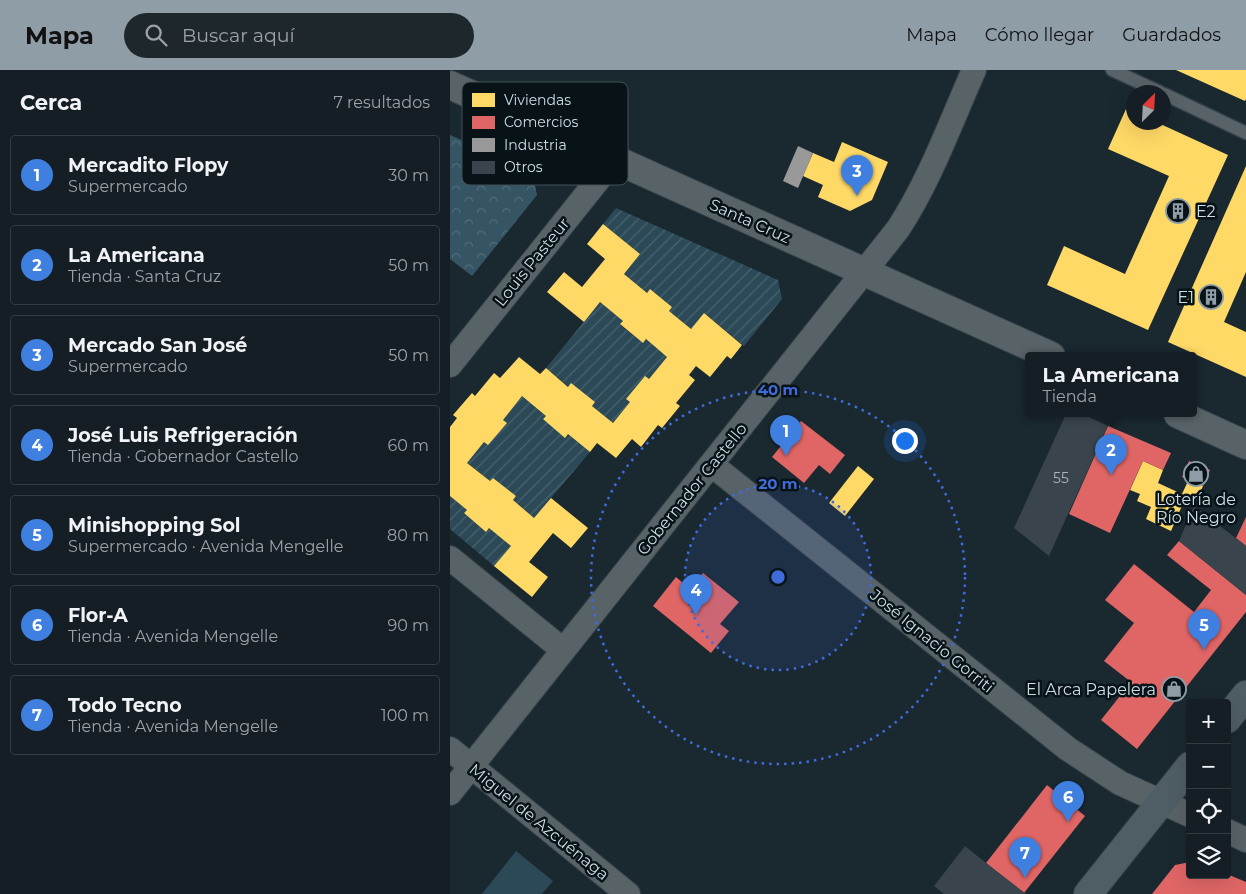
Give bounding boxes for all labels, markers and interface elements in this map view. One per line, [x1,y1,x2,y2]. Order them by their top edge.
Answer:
search box [124,13,474,58]
text: Mapa [25,21,94,50]
icon: search [142,21,170,49]
text: Buscar aquí [182,24,295,47]
text: Mapa [906,24,957,46]
text: Cómo llegar [985,24,1094,46]
text: Guardados [1122,24,1221,46]
legend [462,82,628,185]
north arrow [1126,85,1171,130]
text: Cerca [20,90,82,115]
text: Viviendas [504,91,571,109]
text: 7 resultados [333,93,430,112]
text: Comercios [504,113,578,131]
text: Industria [504,136,567,154]
text: Mercadito Flopy [68,154,228,177]
pin: 3 [841,155,873,196]
text: Otros [504,158,543,176]
text: 1 [34,166,40,185]
text: 30 m [388,166,429,185]
text: Supermercado [68,177,188,196]
street label: Santa Cruz [707,195,793,247]
building icon: E2 [1165,198,1191,224]
place label: E2 [1196,202,1216,221]
street label: Louis Pasteur [491,214,573,310]
text: La Americana [68,244,205,267]
text: 2 [32,256,42,275]
text: 50 m [388,256,429,275]
text: Tienda · Santa Cruz [68,267,221,286]
building icon: E1 [1198,284,1224,310]
place label: E1 [1178,288,1194,307]
text: Mercado San José [68,334,247,357]
text: 3 [32,346,42,365]
text: 50 m [388,346,429,365]
popup [1025,352,1197,417]
text: Supermercado [68,357,188,376]
text: La Americana [1043,364,1179,387]
text: 40 m [758,380,798,399]
text: Tienda [1043,387,1097,406]
pin: 1 [770,415,802,456]
street label: Gobernador Castello [633,419,751,559]
text: José Luis Refrigeración [68,424,298,447]
your location [892,428,918,454]
pin: 2 [1095,434,1127,475]
text: 4 [31,436,43,455]
text: 60 m [387,436,429,455]
text: Tienda · Gobernador Castello [68,447,299,466]
shop icon: Lotería de Río Negro [1183,461,1209,487]
house number: 55 [1053,469,1069,487]
text: 20 m [758,474,798,493]
place label: Lotería de Río Negro [1156,490,1236,527]
text: Minishopping Sol [68,514,241,537]
text: 5 [32,526,42,545]
text: 80 m [387,526,429,545]
text: Supermercado · Avenida Mengelle [68,537,343,556]
centre of rings [769,568,787,586]
pin: 4 [680,574,712,615]
street label: José Ignacio Gorriti [866,585,997,697]
text: Flor-A [68,604,128,627]
pin: 5 [1188,609,1220,650]
text: 6 [32,616,42,635]
text: 90 m [387,616,429,635]
text: Tienda · Avenida Mengelle [68,627,278,646]
shop icon: El Arca Papelera [1161,676,1187,702]
place label: El Arca Papelera [1026,680,1156,699]
text: Todo Tecno [68,694,182,717]
map controls [1186,699,1231,879]
button: + [1186,699,1231,744]
text: 7 [32,706,42,725]
text: 100 m [381,706,429,725]
text: Tienda · Avenida Mengelle [68,717,278,736]
button: − [1186,744,1231,789]
street label: Miguel de Azcuénaga [466,760,612,884]
pin: 6 [1052,781,1084,822]
button: locate [1186,789,1231,834]
button: layers [1186,834,1231,879]
pin: 7 [1009,837,1041,878]

